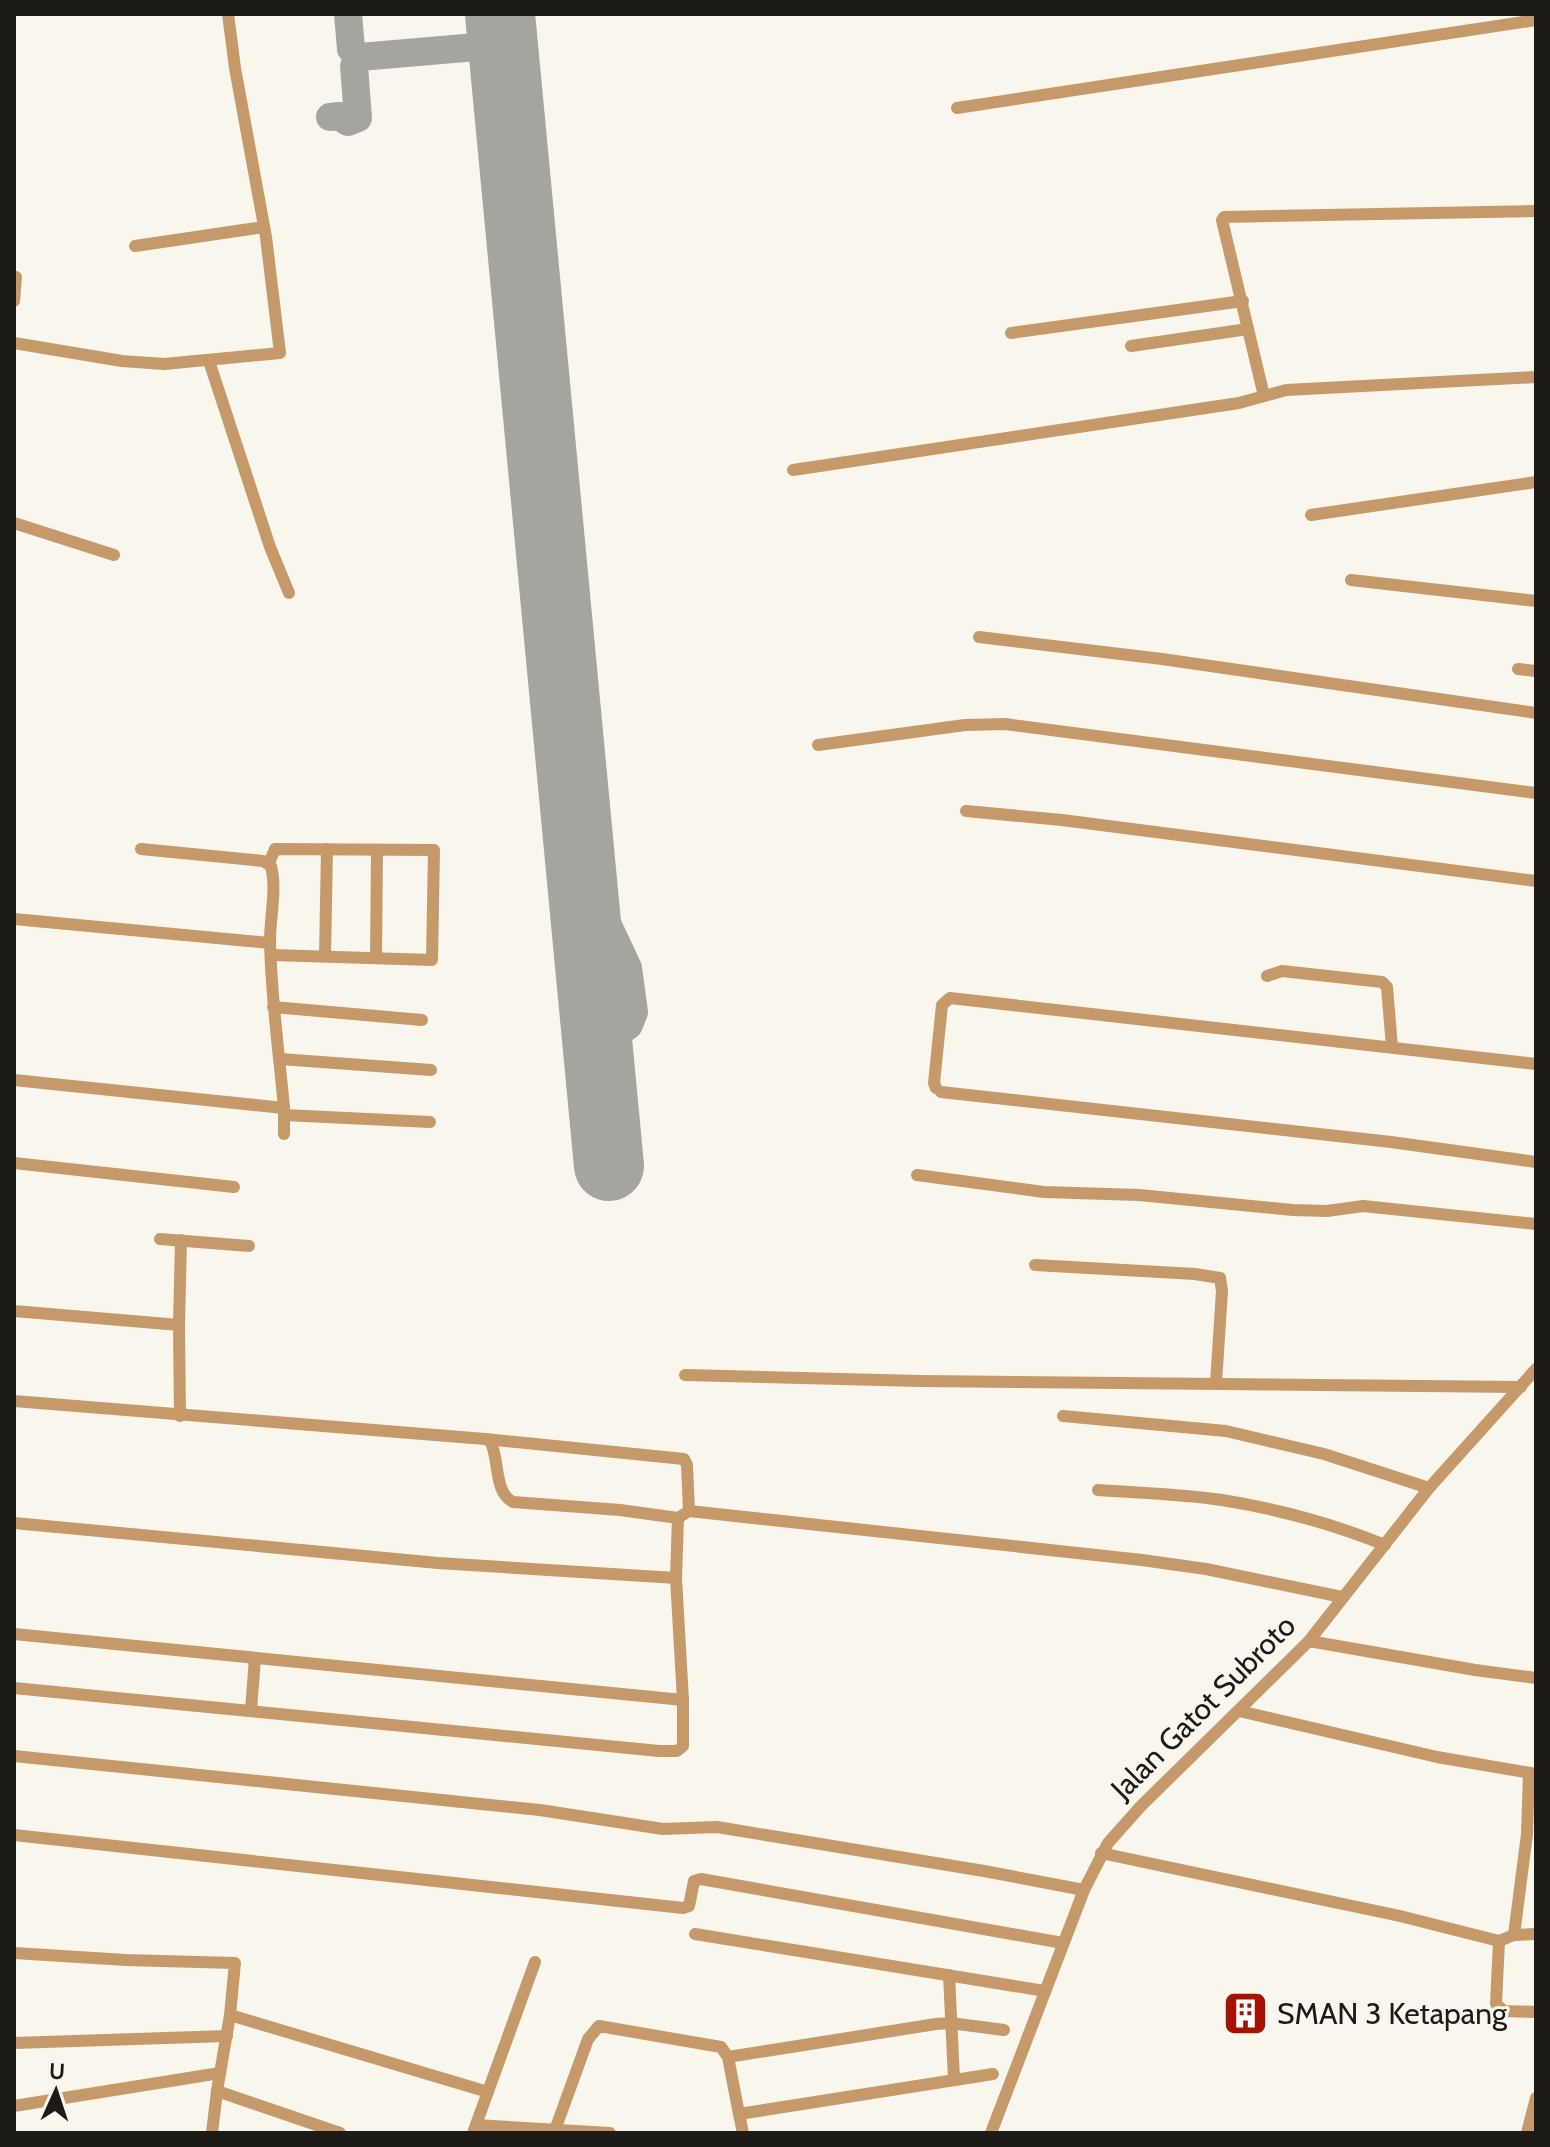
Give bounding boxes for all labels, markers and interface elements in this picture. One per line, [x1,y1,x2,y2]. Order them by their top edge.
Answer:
street label: Jalan Gatot Subroto [1102,1607,1303,1808]
building icon: SMAN 3 Ketapang [1222,1989,1270,2037]
place label: SMAN 3 Ketapang [1277,1995,1508,2032]
north arrow [16,2051,96,2131]
text: U [48,2058,66,2085]

